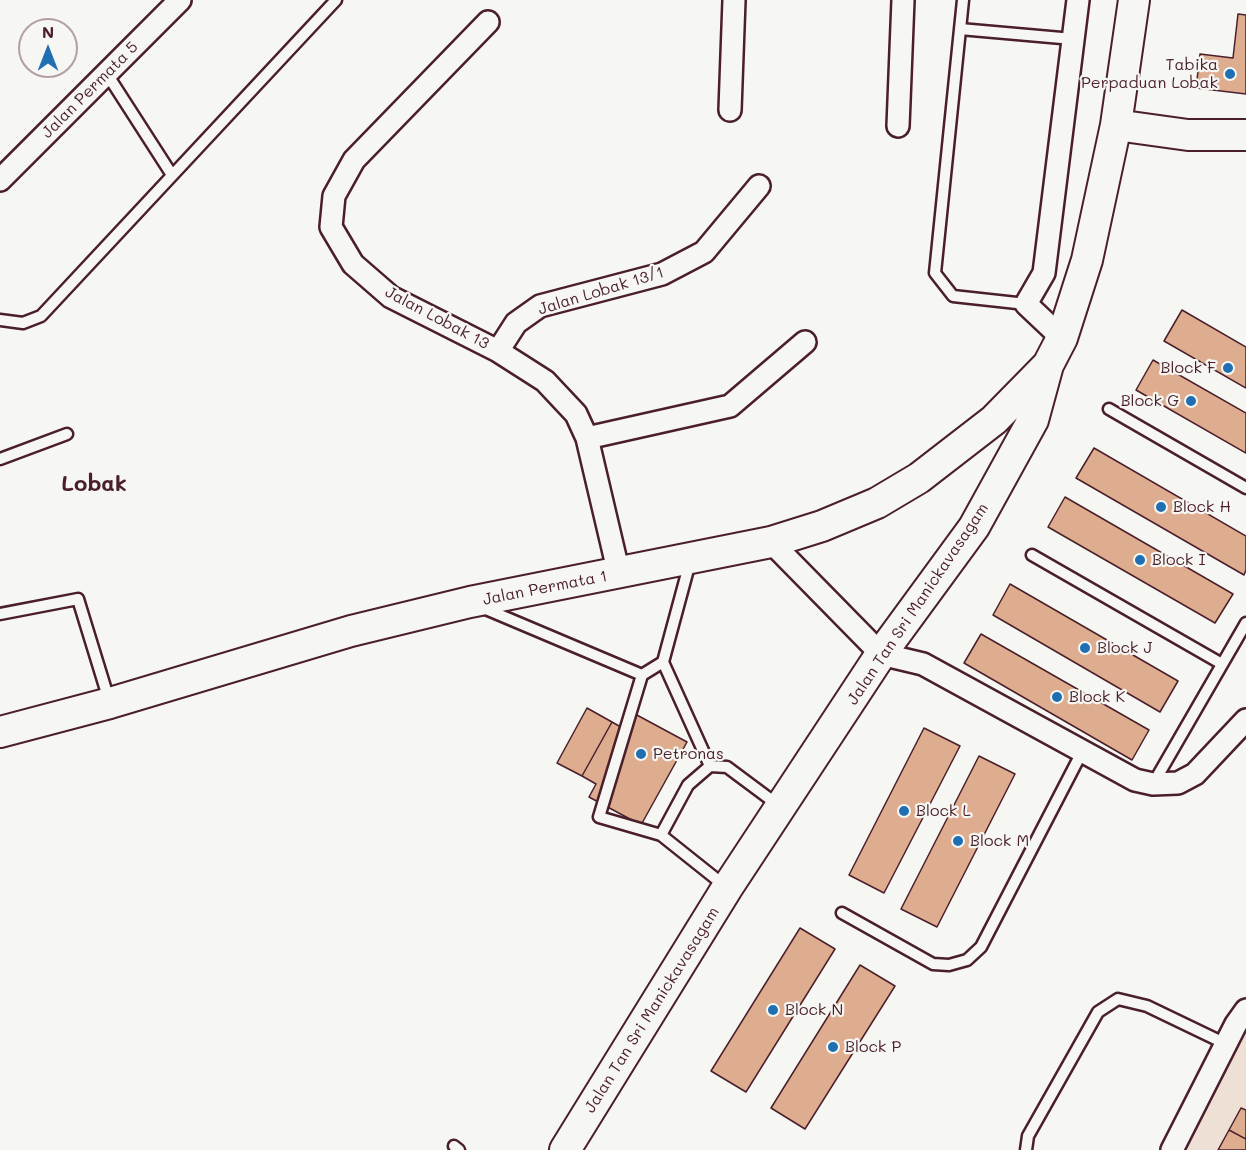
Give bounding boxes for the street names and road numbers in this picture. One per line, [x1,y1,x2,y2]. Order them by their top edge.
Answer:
street label: Jalan Permata 5 [38,38,142,142]
street label: Jalan Lobak 13/1 [536,263,666,319]
street label: Jalan Lobak 13 [382,283,492,353]
street label: Jalan Tan Sri Manickavasagam [843,499,993,709]
street label: Jalan Permata 1 [481,567,609,609]
street label: Jalan Tan Sri Manickavasagam [580,903,724,1117]

